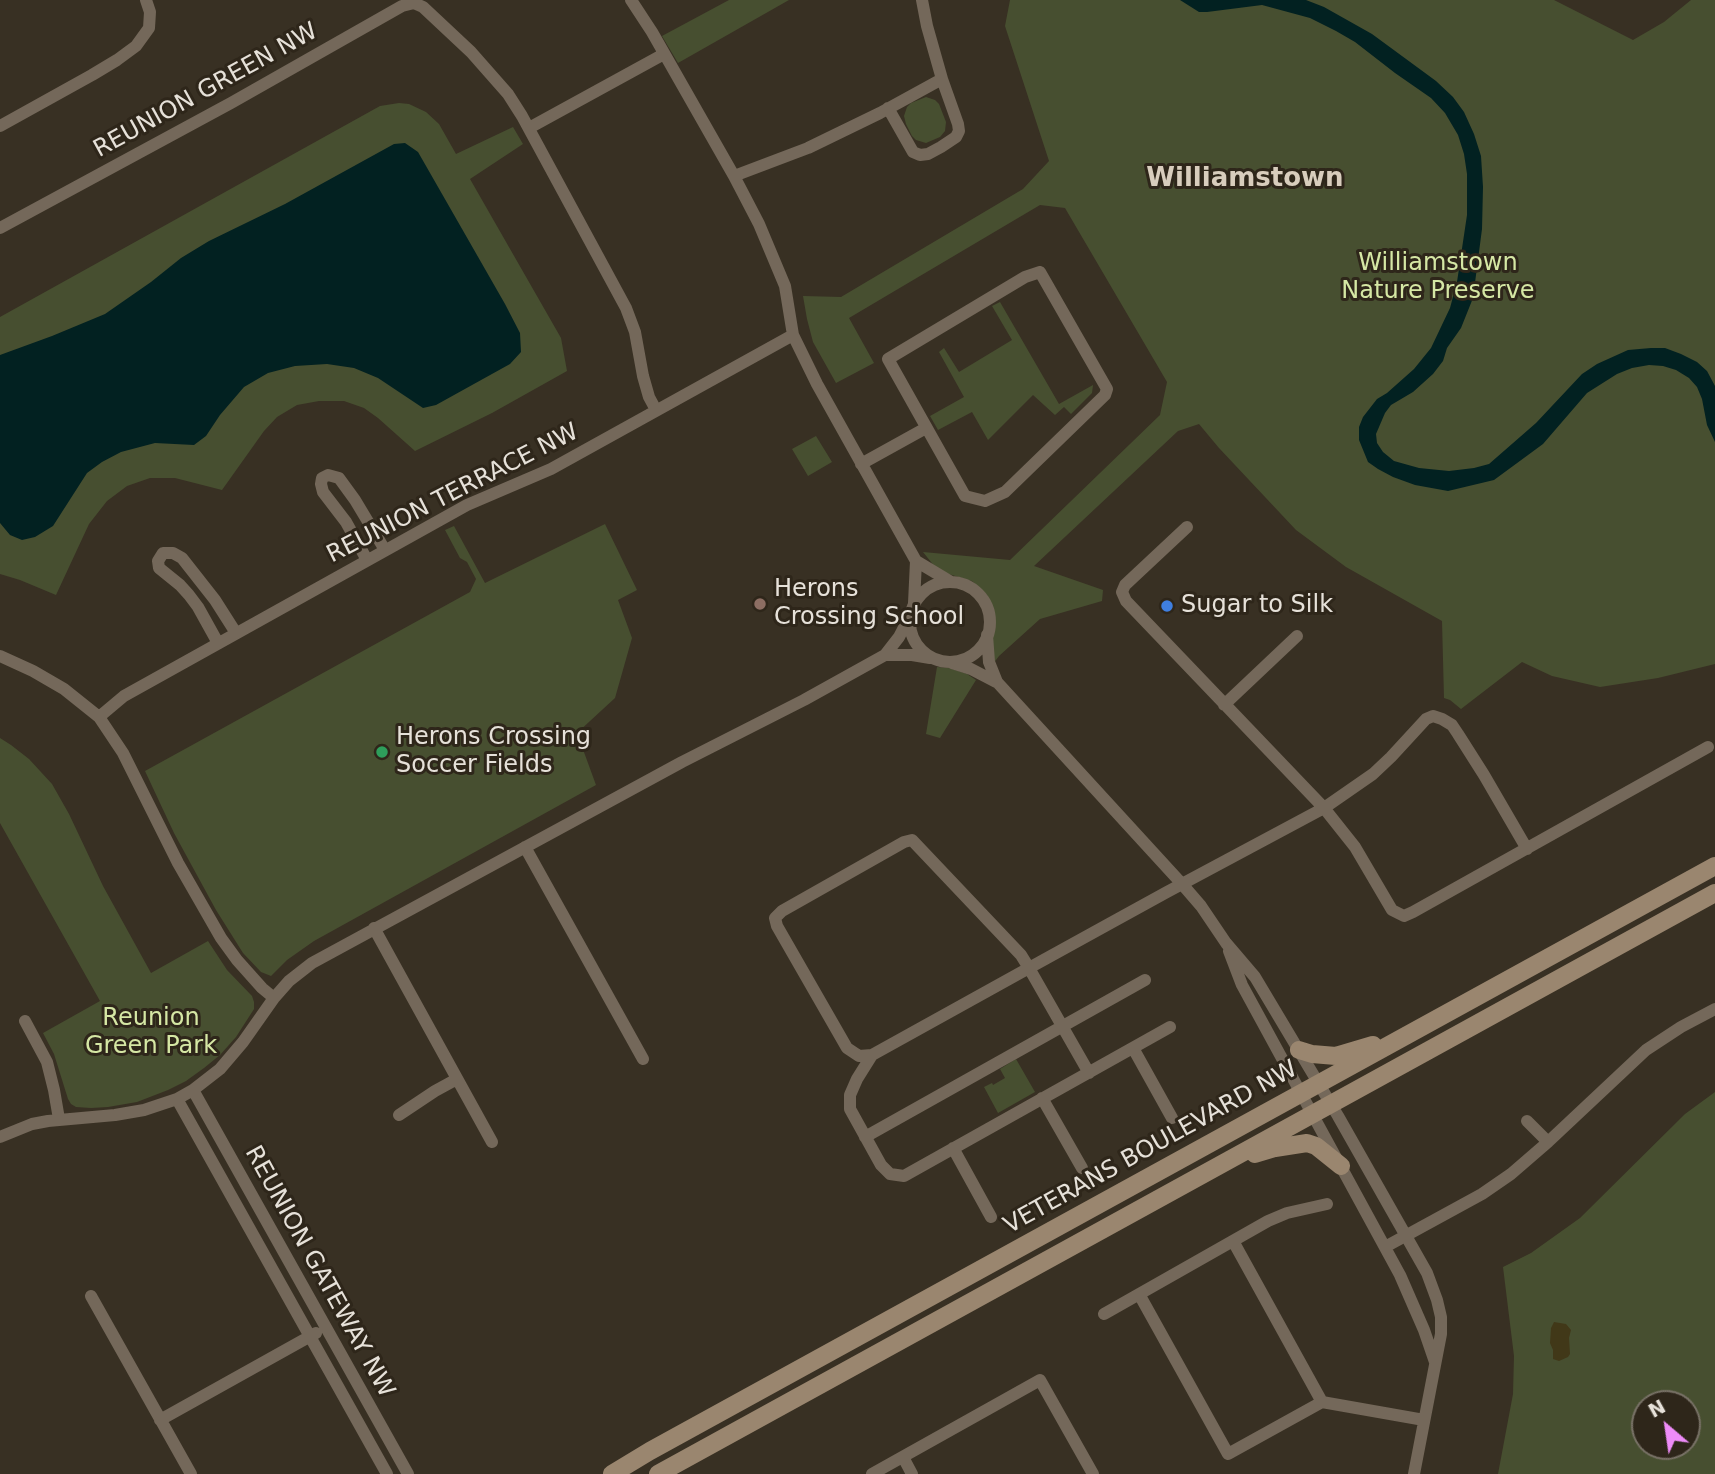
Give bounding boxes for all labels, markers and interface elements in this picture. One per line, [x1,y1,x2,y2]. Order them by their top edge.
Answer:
street label: REUNION GREEN NW [89,17,323,165]
district label: Williamstown [1146,163,1344,195]
park label: Williamstown Nature Preserve [1341,250,1535,306]
street label: REUNION TERRACE NW [322,418,584,570]
place label: Herons Crossing School [774,576,964,632]
place label: Sugar to Silk [1181,592,1333,620]
marker: Herons Crossing School [752,596,768,612]
marker: Sugar to Silk [1159,598,1175,614]
place label: Herons Crossing Soccer Fields [396,724,591,780]
marker: Herons Crossing Soccer Fields [374,744,390,760]
park label: Reunion Green Park [85,1005,217,1061]
street label: VETERANS BOULEVARD NW [999,1055,1303,1241]
street label: REUNION GATEWAY NW [238,1141,400,1403]
north arrow [1631,1390,1701,1460]
text: N [1644,1395,1669,1422]

